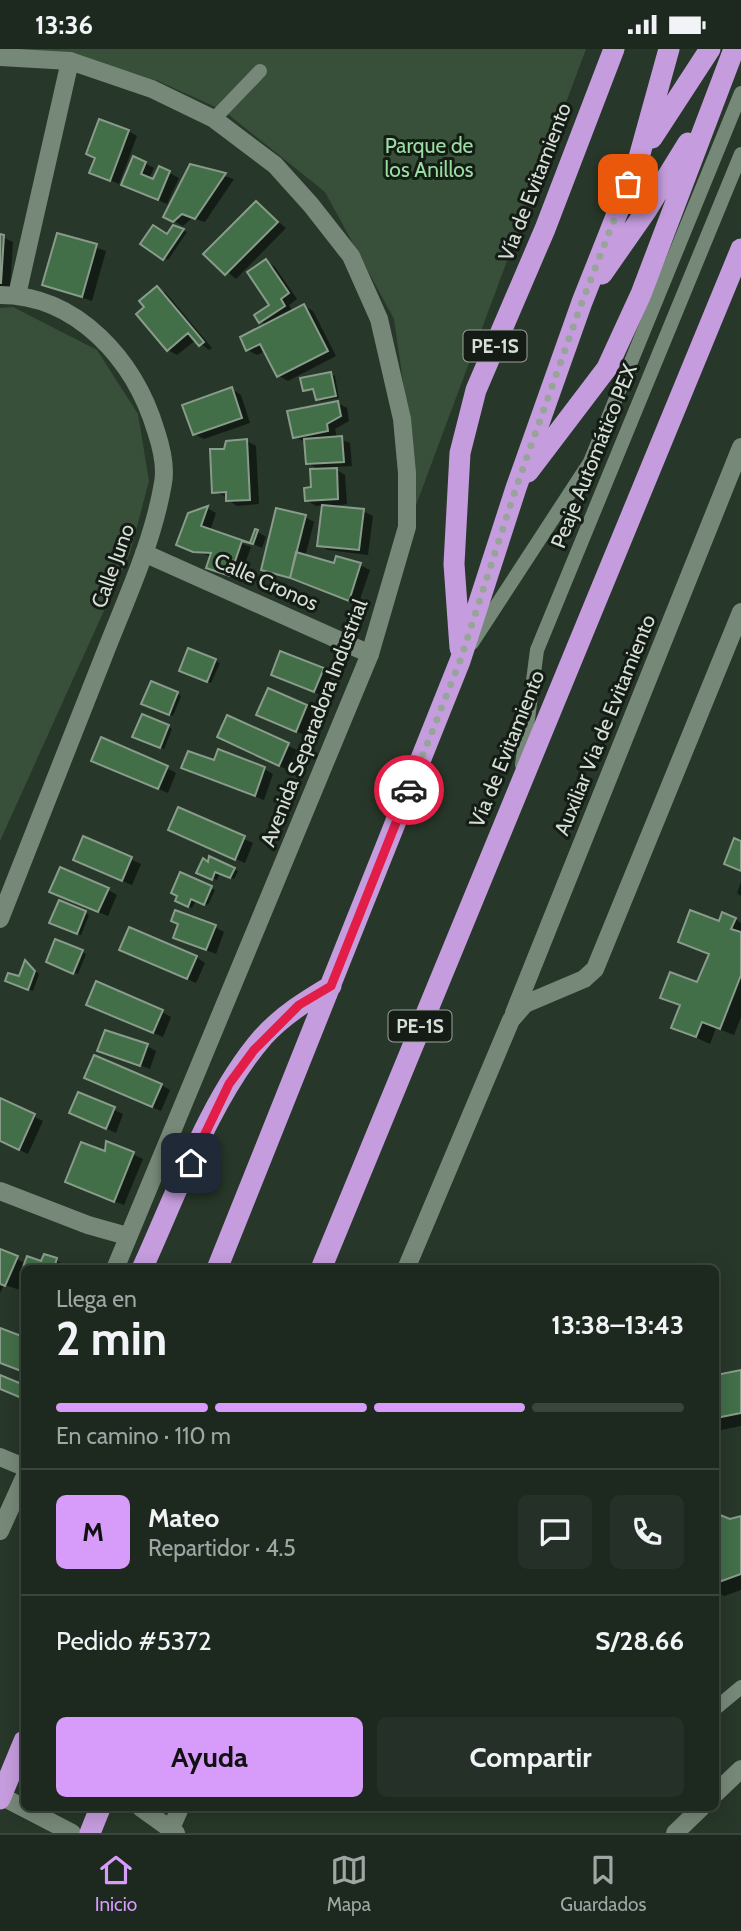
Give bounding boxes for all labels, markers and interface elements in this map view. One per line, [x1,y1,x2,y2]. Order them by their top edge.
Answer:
text: 13:36 [35,9,93,41]
street label: Vía de Evitamiento [493,99,576,264]
park label: Parque de los Anillos [385,133,474,182]
pin [598,154,658,214]
icon: bag [609,165,647,203]
road number: PE-1S [463,331,526,361]
street label: Peaje Automático PEX [545,360,643,552]
street label: Calle Juno [86,520,139,611]
street label: Calle Cronos [210,548,322,616]
street label: Avenida Separadora Industrial [255,596,372,850]
street label: Auxiliar Via de Evitamiento [549,611,660,839]
street label: Vía de Evitamiento [464,667,549,831]
courier [374,755,444,825]
icon: car [390,771,428,809]
road number: PE-1S [388,1011,452,1042]
pin [161,1133,221,1193]
icon: home [172,1144,210,1182]
text: Llega en [56,1285,137,1313]
text: 13:38–13:43 [551,1309,684,1341]
text: 2 min [56,1311,167,1367]
text: En camino · 110 m [56,1422,231,1450]
button: chat [518,1495,592,1569]
button: phone [610,1495,684,1569]
text: Mateo [148,1502,219,1534]
text: M [82,1516,104,1548]
text: Repartidor · 4.5 [148,1534,296,1562]
text: Pedido #5372 [56,1625,212,1657]
text: S/28.66 [595,1625,684,1657]
button: Ayuda [56,1717,363,1797]
button: Compartir [377,1717,684,1797]
tab: Inicio [95,1851,137,1916]
tab: Mapa [327,1851,371,1916]
tab: Guardados [560,1851,646,1916]

